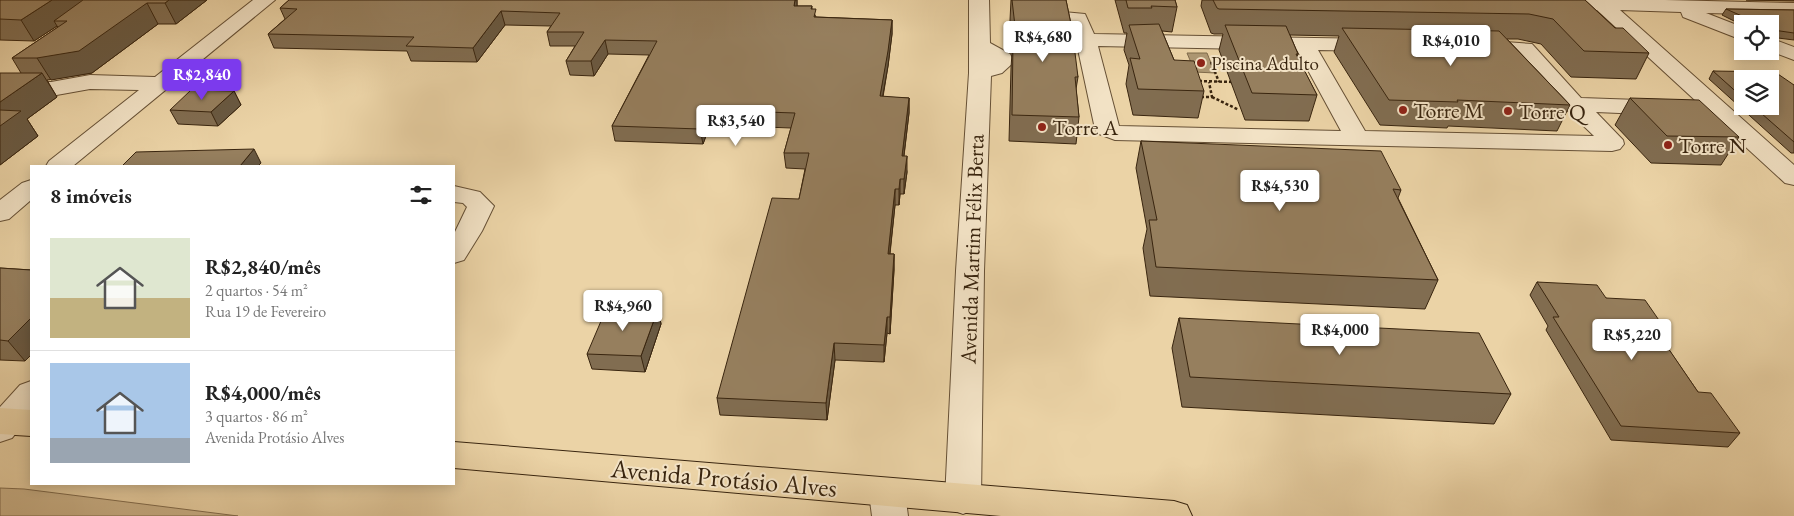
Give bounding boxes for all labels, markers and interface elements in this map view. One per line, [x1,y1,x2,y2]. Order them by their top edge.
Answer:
map controls [1734,15,1779,115]
button: locate [1734,15,1779,60]
pin: R$4,680 [997,20,1089,63]
pin: R$4,010 [1405,24,1497,67]
text: R$4,680 [1014,26,1072,47]
text: R$4,010 [1422,30,1480,51]
place label: Piscina Adulto [1211,51,1319,76]
marker: Piscina Adulto [1195,57,1207,69]
pin: R$2,840 [156,58,248,101]
text: R$2,840 [173,64,231,85]
button: layers [1734,70,1779,115]
place label: Torre M [1413,96,1484,125]
place label: Torre Q [1518,97,1589,126]
pin: R$3,540 [690,104,782,147]
marker: Torre M [1397,104,1409,116]
marker: Torre Q [1502,105,1514,117]
text: R$3,540 [707,110,765,131]
place label: Torre A [1052,113,1119,142]
marker: Torre A [1036,121,1048,133]
place label: Torre N [1678,131,1747,160]
street label: Avenida Martim Félix Berta [953,133,991,366]
marker: Torre N [1662,139,1674,151]
pin: R$4,530 [1234,170,1326,212]
text: R$4,530 [1251,175,1309,196]
icon: filters [407,181,435,209]
text: 8 imóveis [50,182,132,209]
text: R$2,840/mês [205,253,321,280]
icon: home [90,258,150,318]
text: 2 quartos · 54 m² [205,280,308,301]
pin: R$4,960 [577,290,669,332]
text: R$4,960 [594,295,652,316]
text: Rua 19 de Fevereiro [205,301,326,322]
pin: R$4,000 [1294,314,1386,356]
pin: R$5,220 [1586,318,1678,361]
text: R$4,000 [1311,319,1369,340]
text: R$5,220 [1603,324,1661,345]
text: R$4,000/mês [205,379,321,406]
icon: home [90,383,150,443]
text: 3 quartos · 86 m² [205,406,308,427]
text: Avenida Protásio Alves [205,427,345,448]
street label: Avenida Protásio Alves [609,451,838,505]

